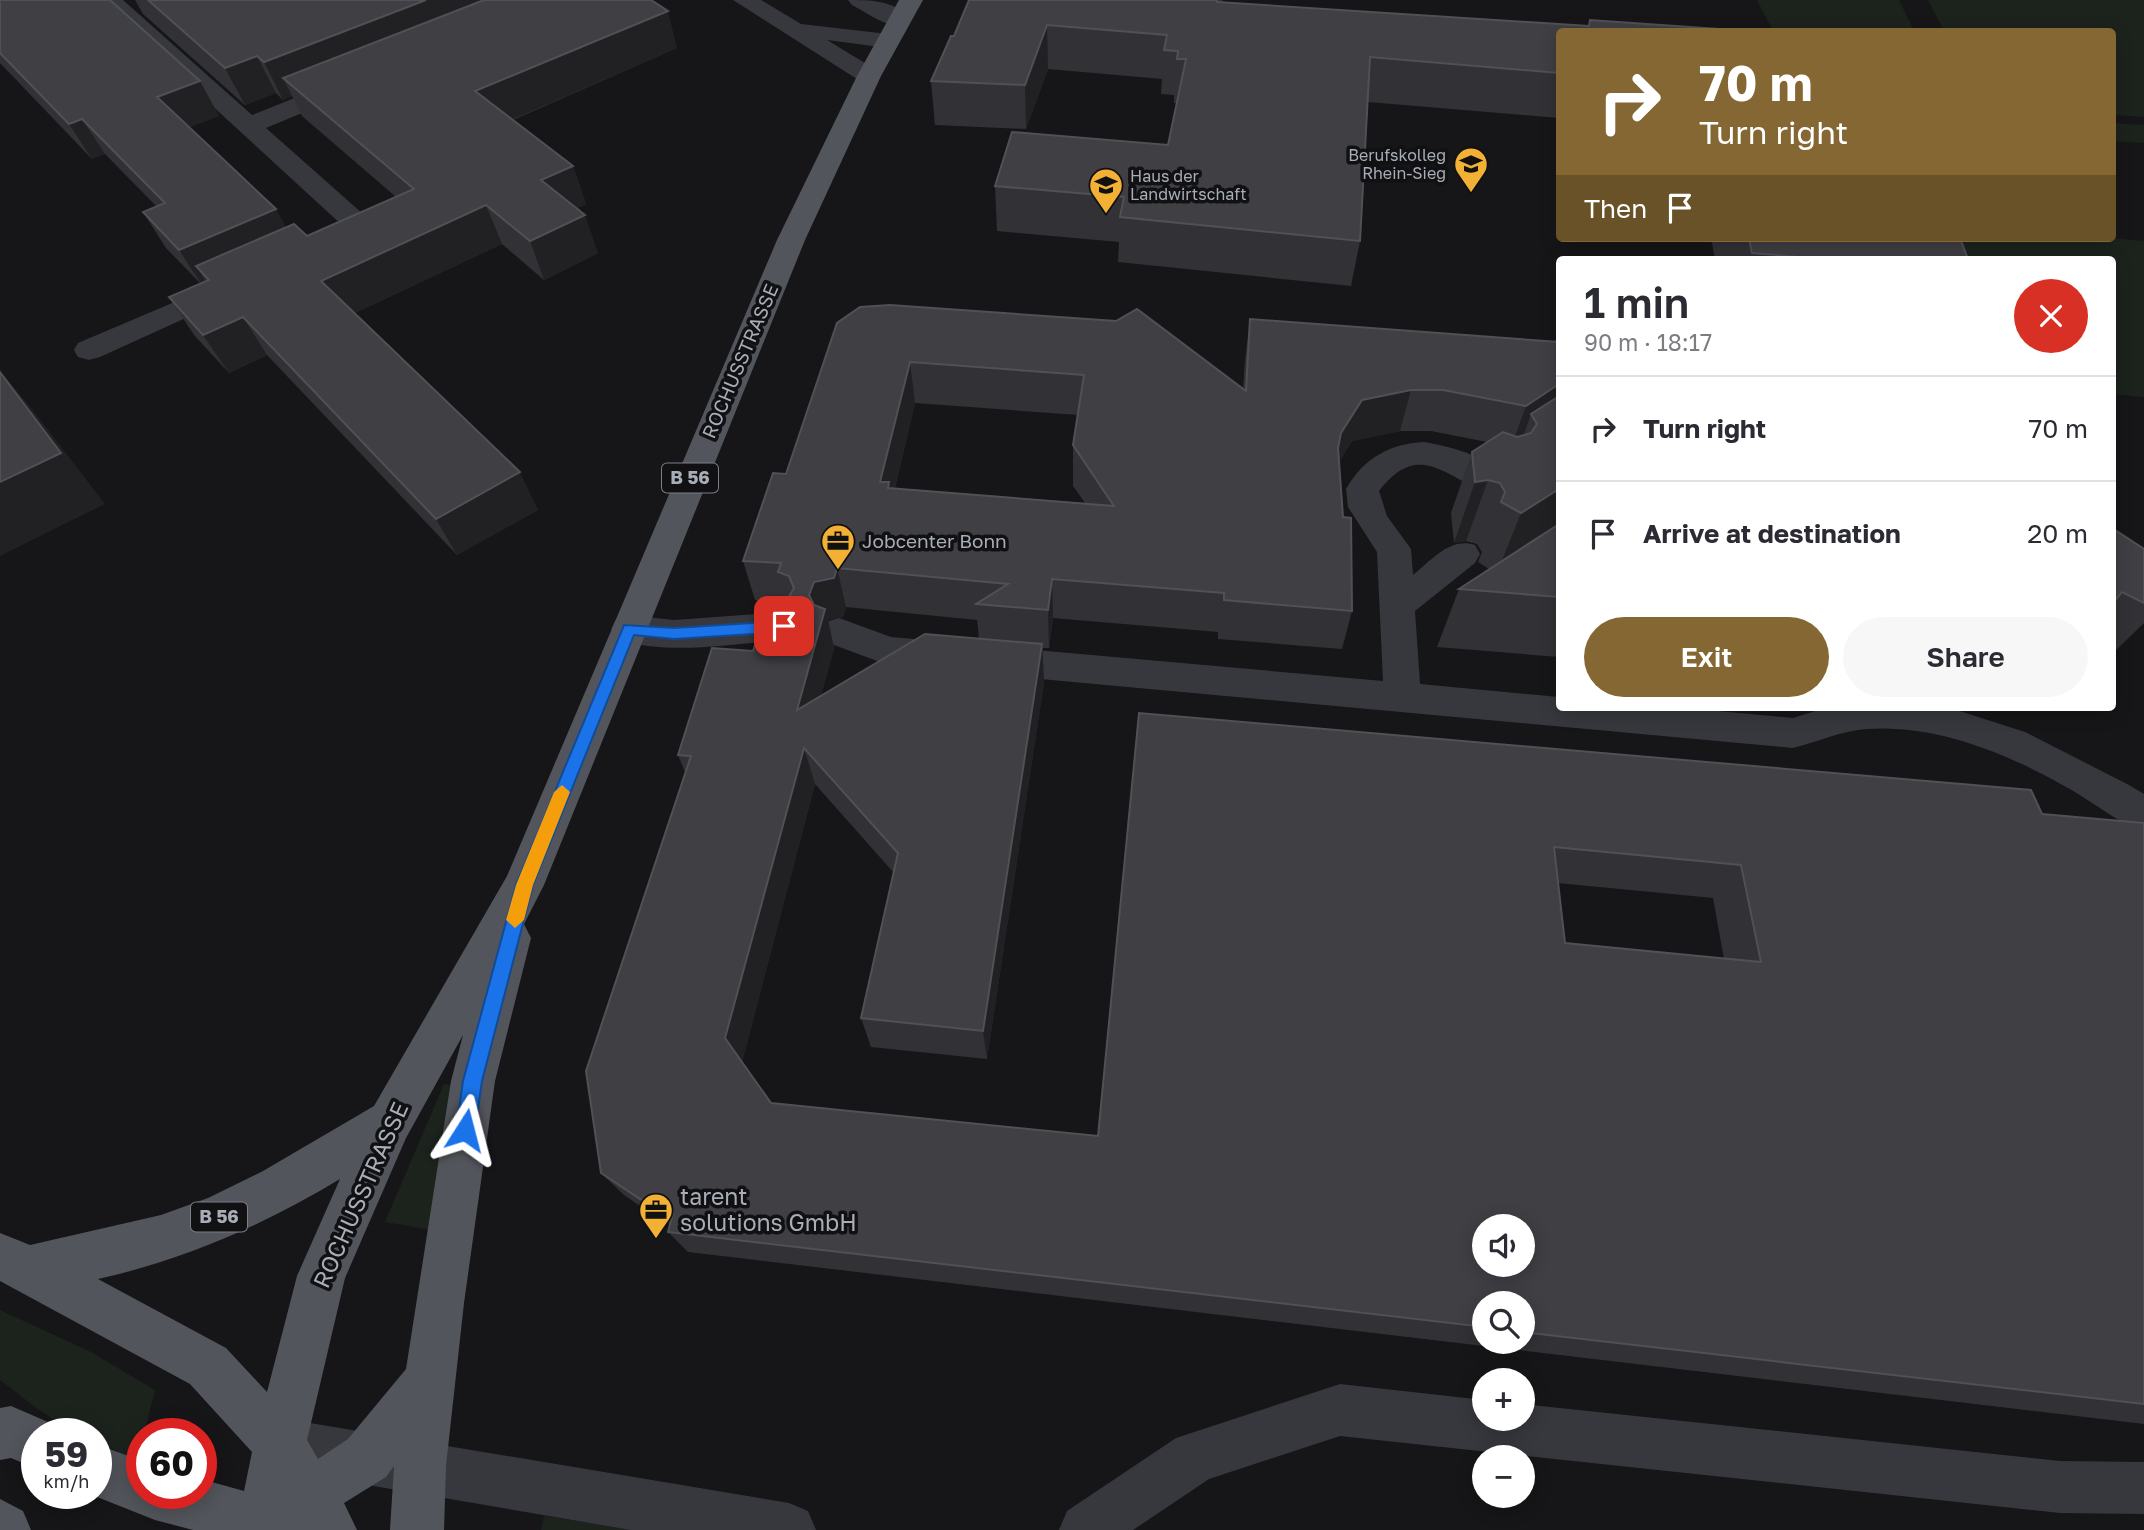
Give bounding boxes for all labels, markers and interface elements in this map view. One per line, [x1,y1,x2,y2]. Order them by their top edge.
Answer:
text: 70 m [1699,53,1813,112]
icon: right [1584,56,1675,147]
text: Turn right [1699,113,1848,151]
place label: Berufskolleg Rhein-Sieg [1348,145,1446,183]
school or university icon: Berufskolleg Rhein-Sieg [1452,145,1490,194]
school or university icon: Haus der Landwirtschaft [1087,166,1125,215]
place label: Haus der Landwirtschaft [1130,166,1247,204]
icon: arrive [1661,189,1699,227]
text: Then [1584,193,1647,224]
text: 1 min [1584,277,1689,327]
button: close [2014,279,2088,353]
street label: ROCHUSSTRASSE [697,280,782,441]
text: 90 m · 18:17 [1584,328,1712,356]
icon: right [1584,410,1622,448]
text: Turn right [1643,413,1766,444]
text: 70 m [2029,413,2088,444]
road number: B 56 [662,464,718,492]
icon: arrive [1584,515,1622,553]
text: Arrive at destination [1643,518,1901,549]
text: 20 m [2027,518,2088,549]
office icon: Jobcenter Bonn [819,522,857,571]
place label: Jobcenter Bonn [862,529,1007,552]
pin [754,596,814,656]
icon: arrive [765,607,803,645]
button: Exit [1584,617,1829,697]
button: Share [1843,617,2088,697]
position arrow [428,1093,502,1167]
street label: ROCHUSSTRASSE [307,1097,414,1292]
place label: tarent solutions GmbH [680,1182,857,1236]
office icon: tarent solutions GmbH [637,1191,675,1240]
road number: B 56 [191,1202,247,1232]
map controls [1472,1214,1535,1508]
button: sound [1472,1214,1535,1277]
button: search [1472,1291,1535,1354]
button: + [1472,1368,1535,1431]
speed limit sign: 60 [126,1418,217,1509]
text: 59 [45,1433,88,1475]
button: − [1472,1445,1535,1508]
text: km/h [44,1470,89,1492]

